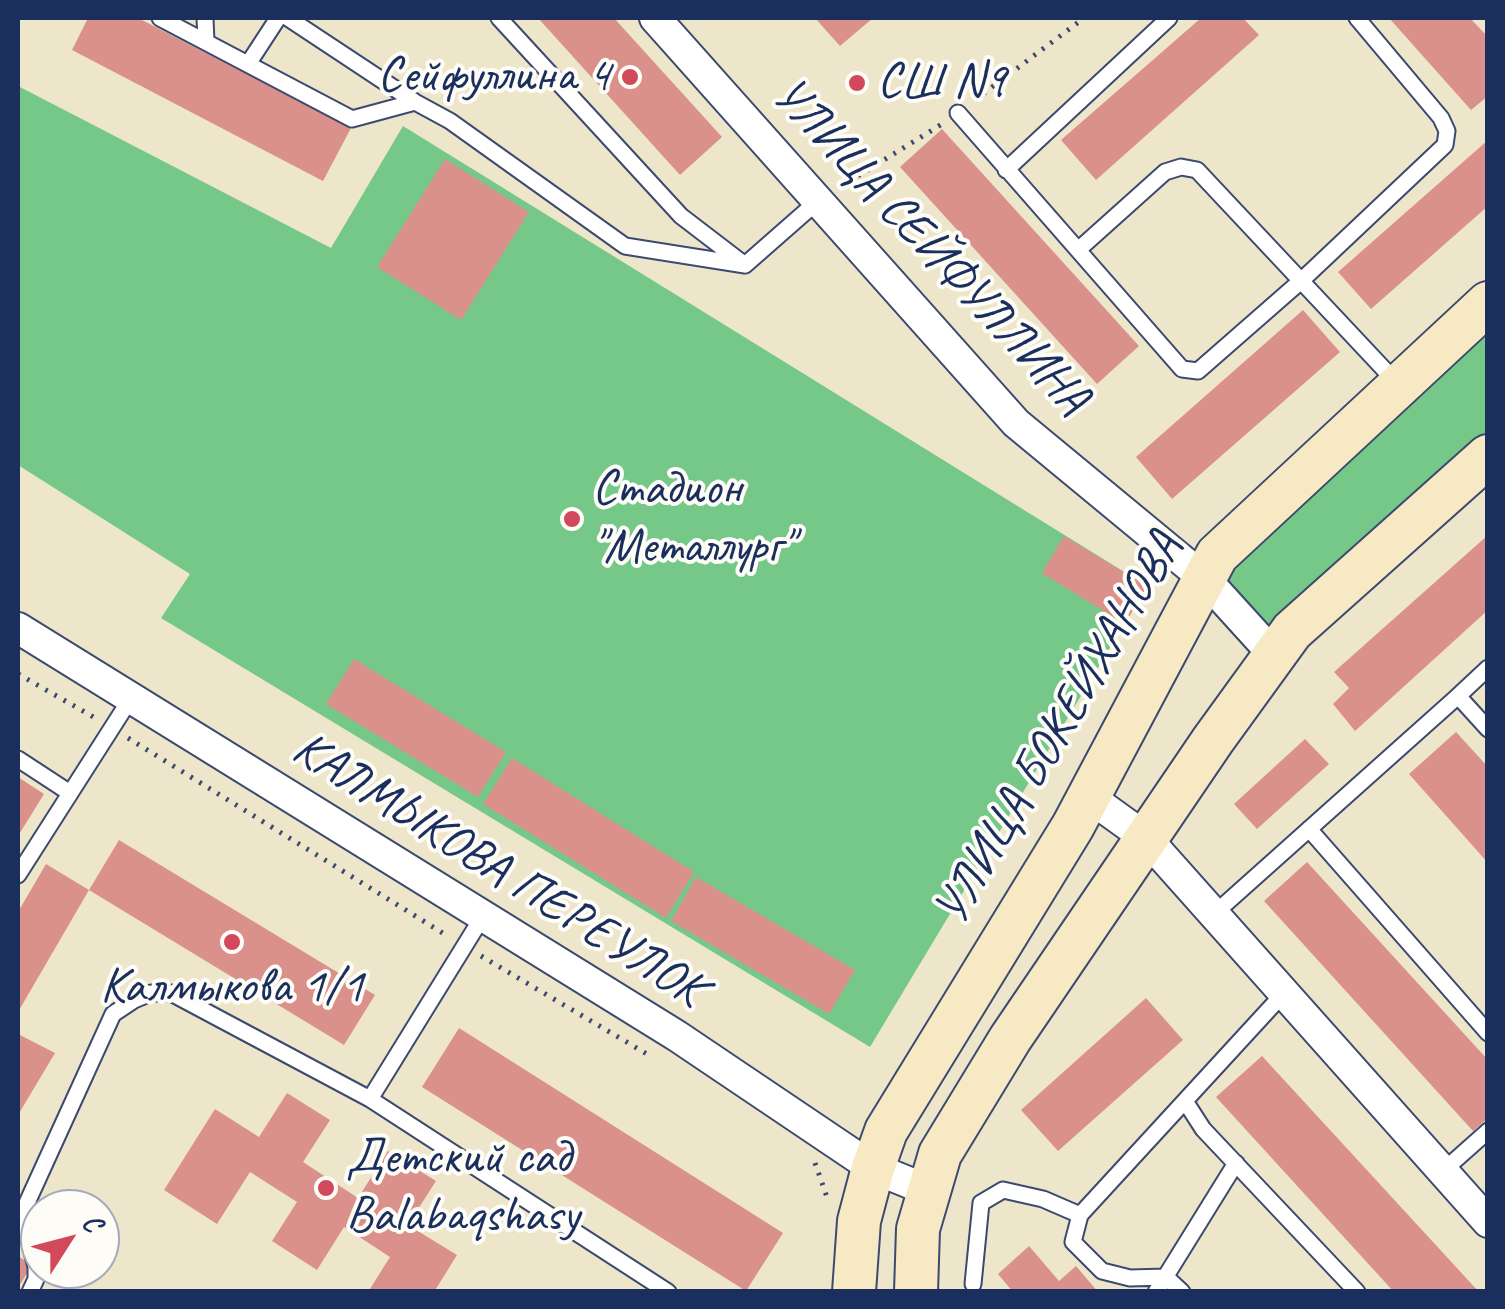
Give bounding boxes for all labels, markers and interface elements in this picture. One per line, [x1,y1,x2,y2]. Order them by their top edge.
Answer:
place label: Сейфуллина 4 [377,47,610,107]
place label: СШ N9 [877,53,1006,113]
marker: Сейфуллина 4 [619,66,641,88]
street label: УЛИЦА СЕЙФУЛЛИНА [758,66,1102,428]
marker: СШ N9 [846,72,868,94]
place label: Стадион "Металлург" [592,460,793,578]
marker: Стадион "Металлург" [561,508,583,530]
street label: УЛИЦА БОКЕЙХАНОВА [922,522,1196,936]
street label: КАЛМЫКОВА ПЕРЕУЛОК [281,719,715,1021]
marker: Калмыкова 1/1 [221,931,243,953]
place label: Калмыкова 1/1 [100,958,364,1018]
place label: Детский сад Balabaqshasy [346,1129,579,1246]
marker: Детский сад Balabaqshasy [315,1177,337,1199]
north arrow [20,1189,120,1289]
text: С [75,1206,111,1238]

